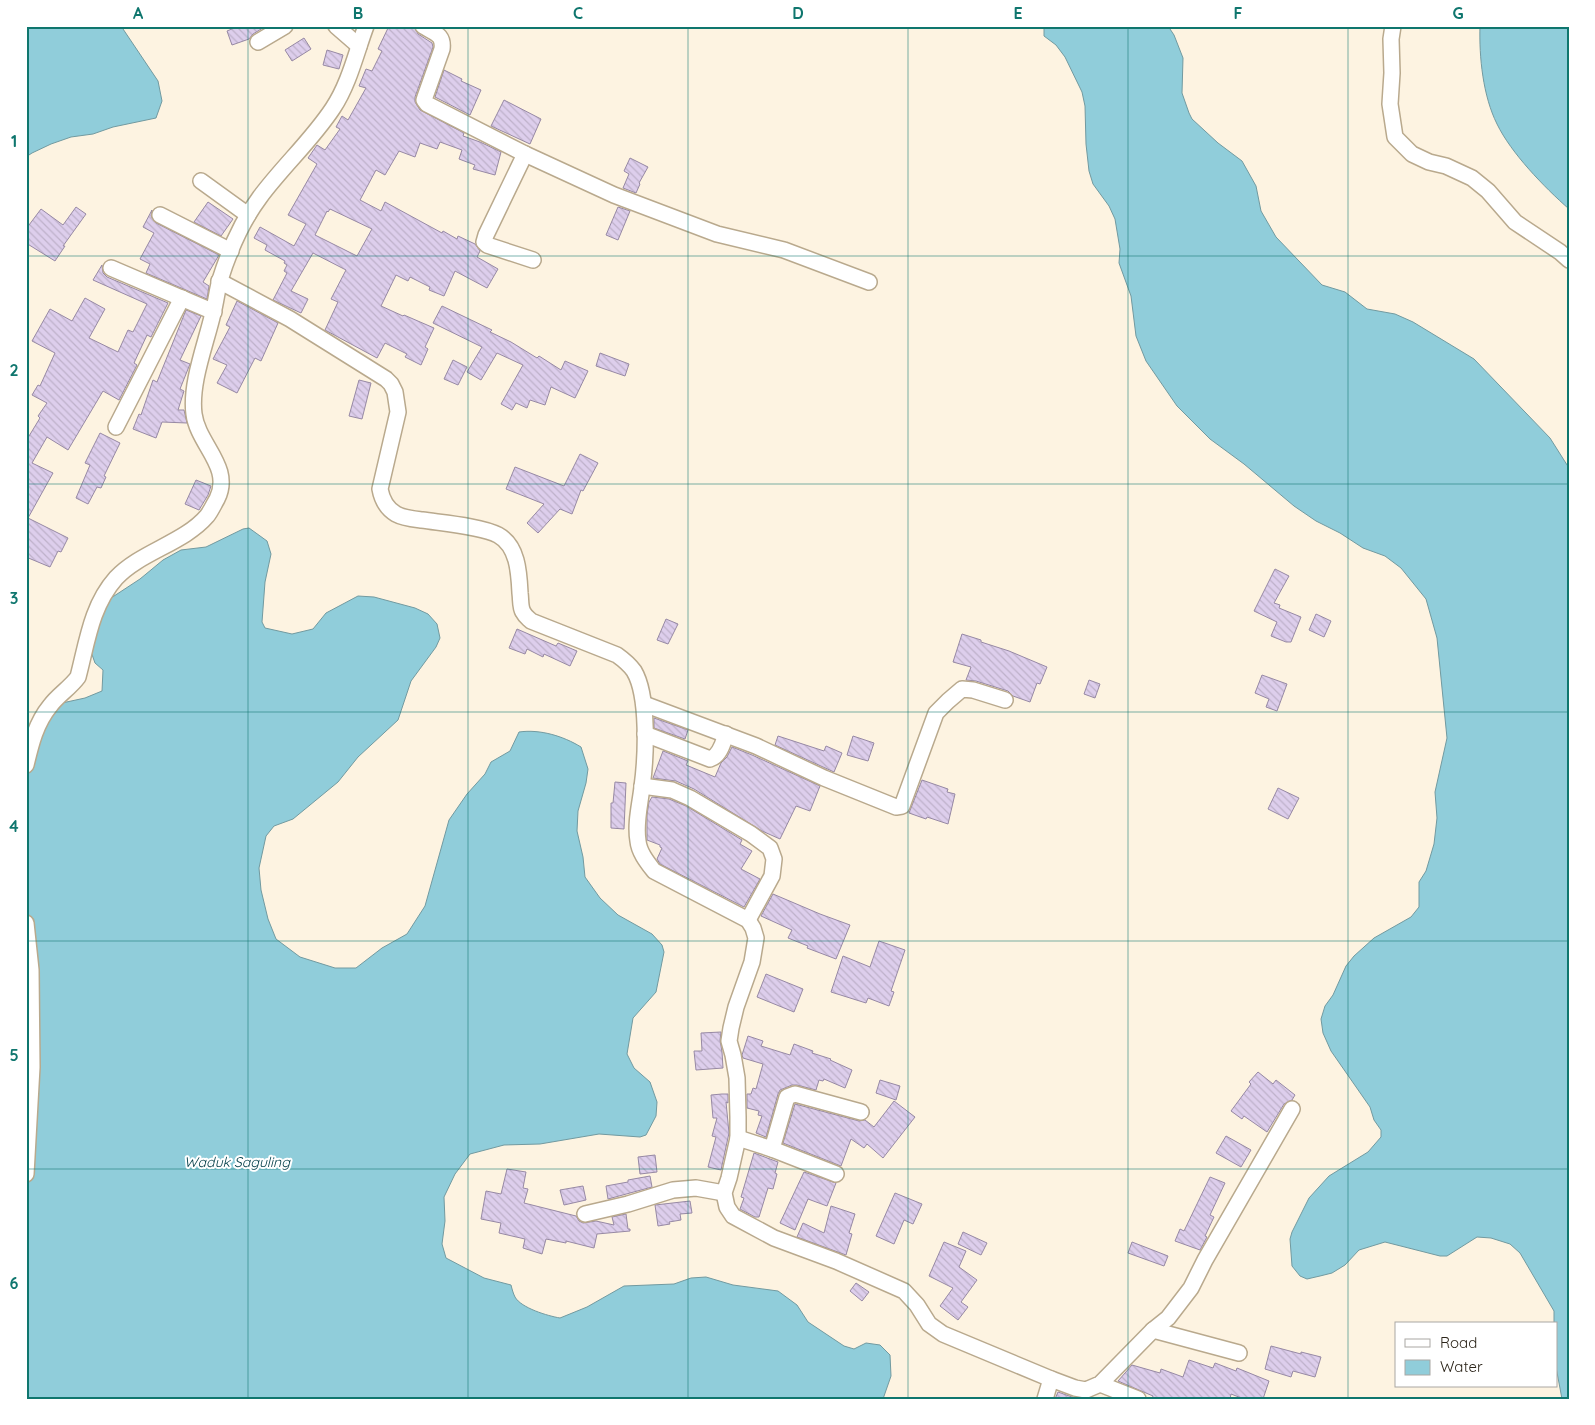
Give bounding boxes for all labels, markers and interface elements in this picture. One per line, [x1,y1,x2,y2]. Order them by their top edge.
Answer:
text: A [133,3,144,23]
text: B [353,3,363,23]
text: C [573,3,583,23]
text: D [792,3,804,23]
text: E [1013,3,1023,23]
text: F [1234,3,1243,23]
text: G [1452,3,1464,23]
text: 1 [11,131,17,151]
text: 2 [9,360,19,380]
text: 3 [10,588,18,608]
text: 4 [9,816,19,836]
text: 5 [9,1045,19,1065]
water label: Waduk Saguling [184,1153,291,1171]
text: 6 [10,1273,19,1293]
legend [1395,1322,1558,1388]
text: Road [1440,1333,1477,1352]
text: Water [1440,1357,1483,1376]

